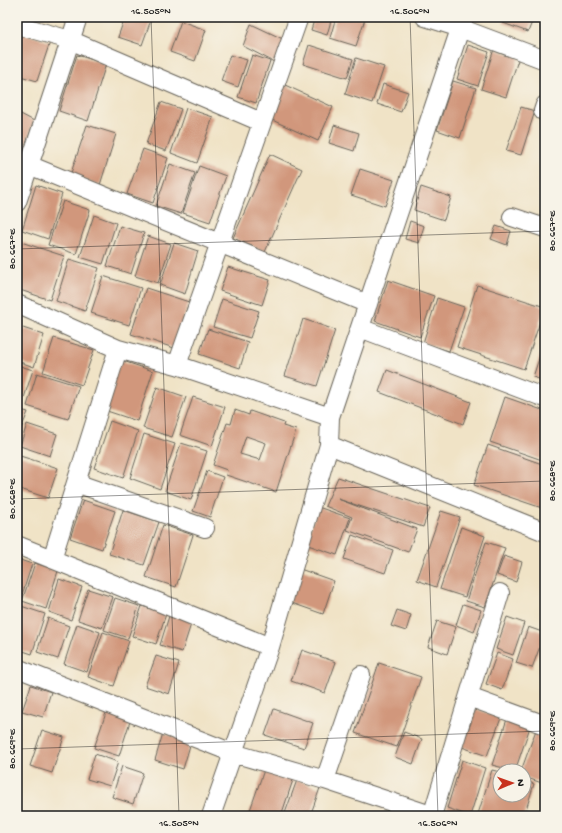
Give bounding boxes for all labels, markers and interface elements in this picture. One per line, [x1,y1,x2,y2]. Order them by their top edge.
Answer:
text: 16.505°N [130,6,171,18]
text: 16.506°N [389,6,430,18]
text: 80.667°E [547,210,559,251]
text: 80.667°E [7,228,19,269]
text: 80.668°E [547,460,559,501]
text: 80.668°E [7,478,19,519]
text: 80.669°E [547,710,559,751]
text: 80.669°E [7,728,19,769]
north arrow [492,763,532,803]
text: N [514,779,526,787]
text: 16.505°N [158,818,199,830]
text: 16.506°N [417,818,458,830]

